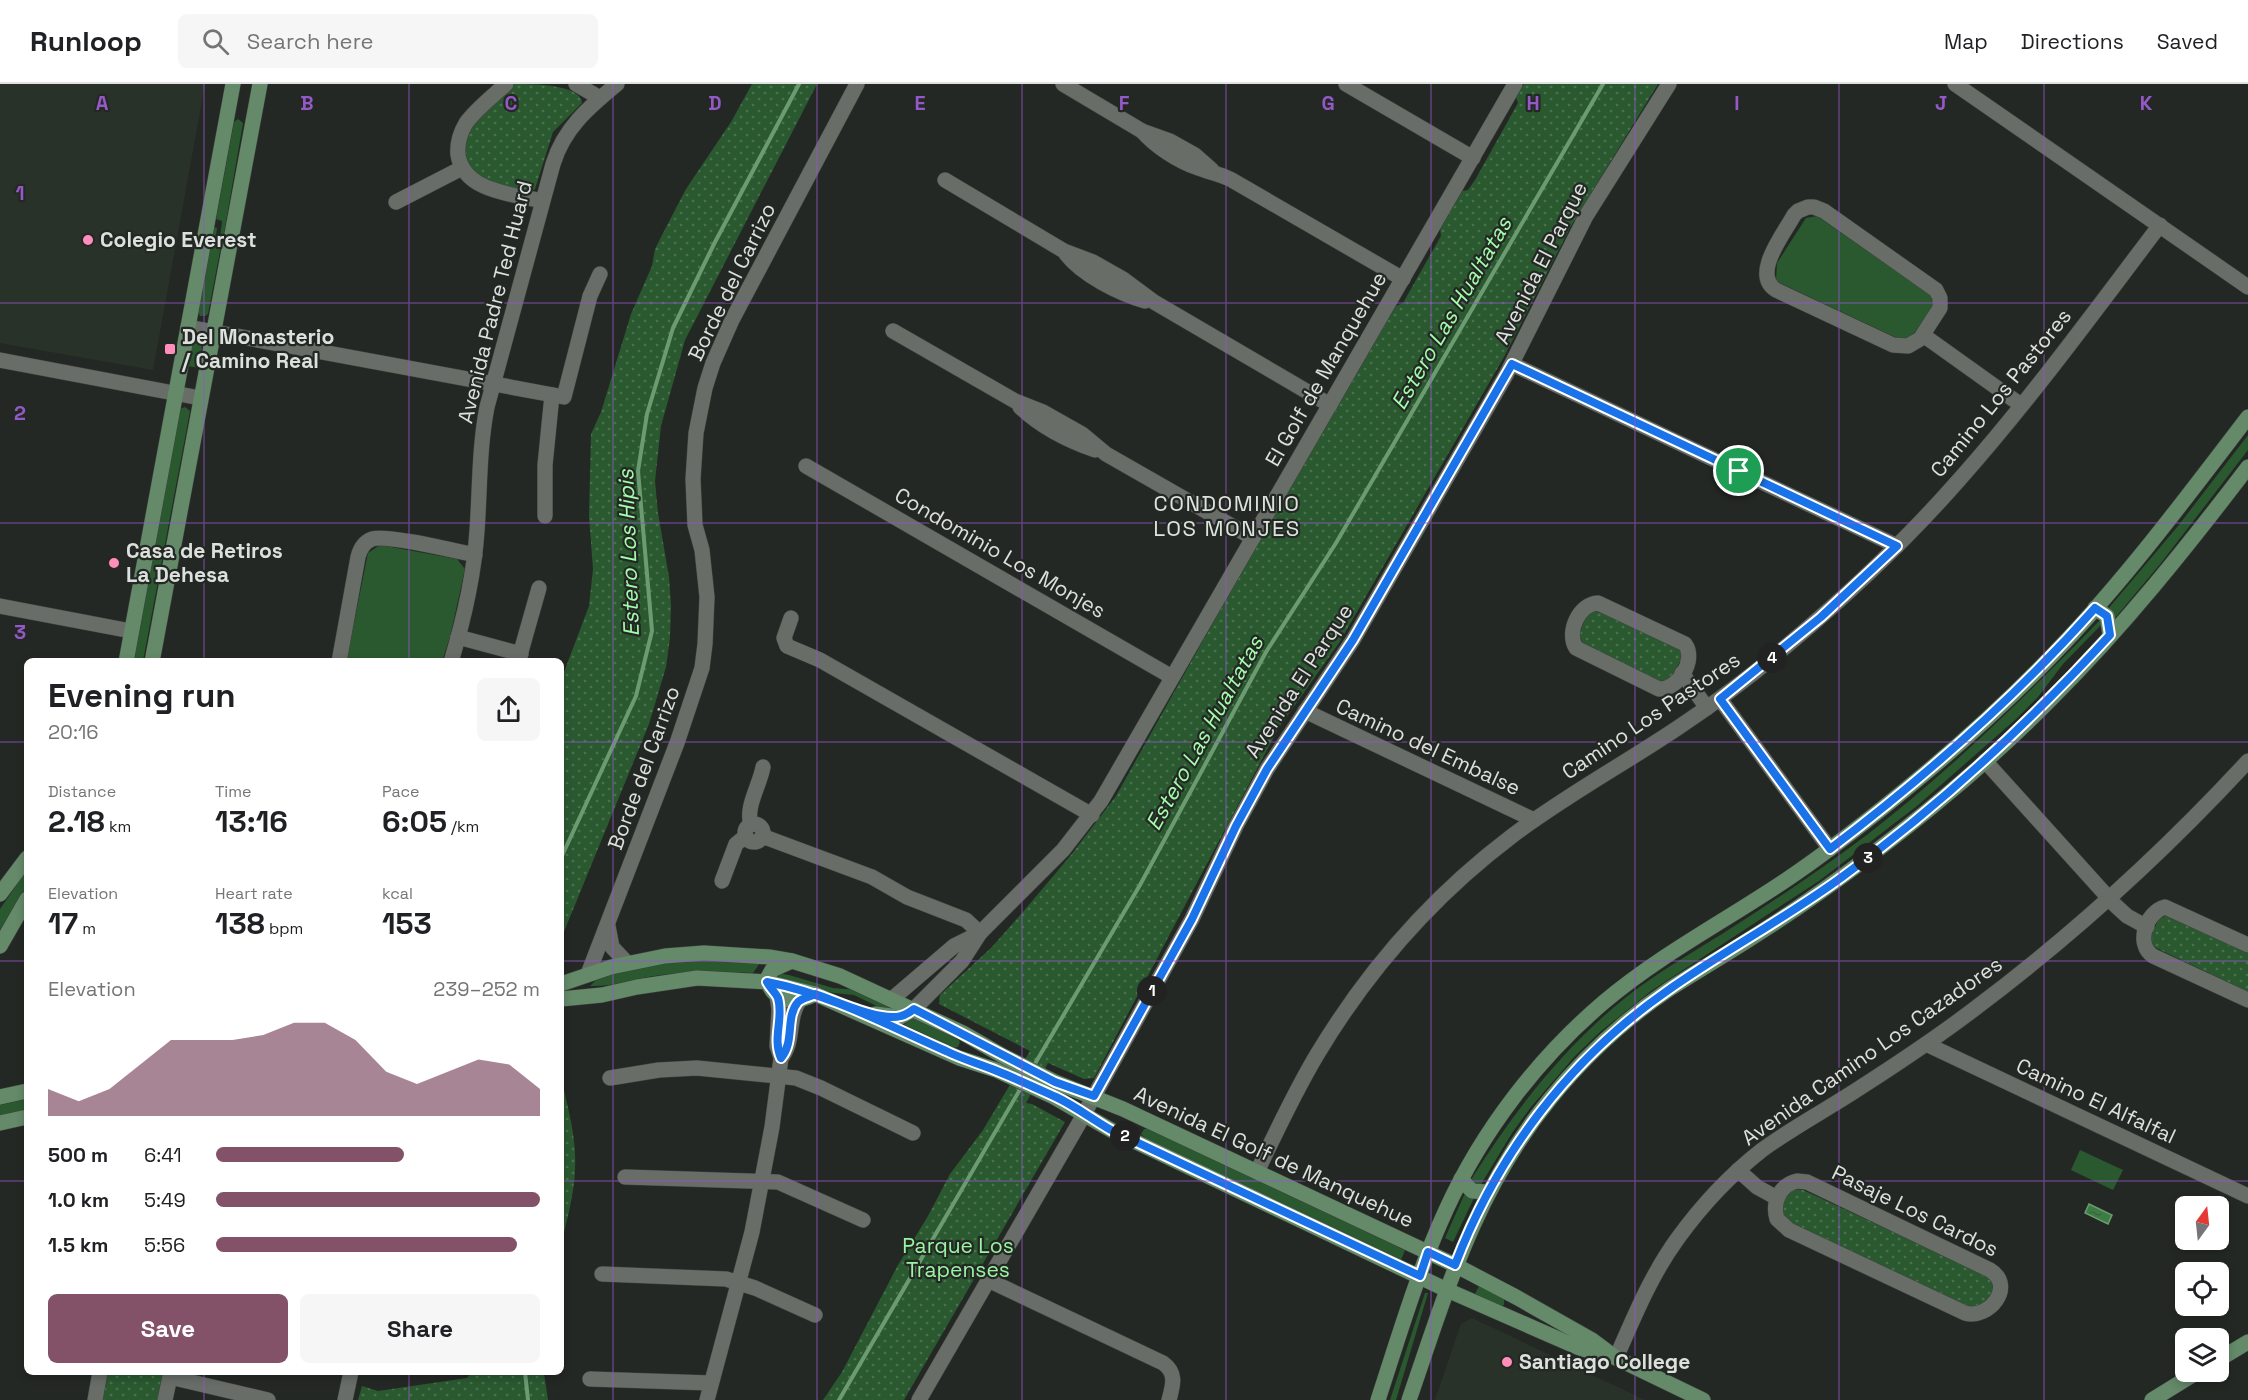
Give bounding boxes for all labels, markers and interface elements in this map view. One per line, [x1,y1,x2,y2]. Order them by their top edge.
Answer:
search box [178,14,598,68]
text: Runloop [30,23,142,59]
icon: search [199,25,232,58]
text: Search here [247,27,374,55]
text: Map [1944,28,1988,55]
text: Directions [2021,28,2124,55]
text: Saved [2157,28,2218,55]
text: A [96,90,109,116]
text: B [300,90,314,116]
text: C [505,90,518,116]
text: D [708,90,722,116]
text: E [914,90,926,116]
text: F [1119,90,1130,116]
text: G [1321,90,1335,116]
text: H [1526,90,1540,116]
text: I [1734,90,1740,116]
text: J [1935,90,1947,116]
text: K [2140,90,2153,116]
street label: Avenida El Parque [1488,177,1593,348]
street label: Avenida Padre Ted Huard [451,178,538,426]
text: 1 [15,180,25,206]
street label: Borde del Carrizo [682,198,781,365]
water label: Estero Las Hualtatas [1384,211,1518,414]
place label: Colegio Everest [100,226,257,253]
marker: Colegio Everest [81,233,95,247]
street label: El Golf de Manquehue [1259,267,1392,471]
street label: Camino Los Pastores [1924,303,2077,483]
place label: Del Monasterio / Camino Real [181,323,334,374]
marker: Del Monasterio / Camino Real [163,342,177,356]
text: 2 [14,400,26,426]
pin [1713,445,1764,496]
icon: arrive [1722,454,1755,487]
water label: Estero Los Hipis [611,467,645,637]
street label: Condominio Los Monjes [890,481,1110,624]
district label: CONDOMINIO LOS MONJES [1153,489,1301,542]
place label: Casa de Retiros La Dehesa [126,537,283,588]
marker: Casa de Retiros La Dehesa [107,556,121,570]
street label: Avenida El Parque [1239,599,1358,763]
text: 3 [14,619,26,645]
water label: Estero Las Hualtatas [1139,630,1270,835]
pin: 4 [1757,643,1787,673]
street label: Camino Los Pastores [1556,646,1745,785]
text: 4 [1767,647,1777,668]
text: Evening run [48,675,236,717]
button: share [477,678,540,741]
street label: Borde del Carrizo [601,682,686,853]
street label: Camino del Embalse [1332,692,1525,801]
text: 20:16 [48,719,99,745]
text: Distance [48,781,116,802]
text: Time [215,781,251,802]
text: Pace [382,781,419,802]
text: 2.18 [48,802,105,841]
text: 13:16 [215,802,288,841]
text: 6:05 [382,802,447,841]
text: km [105,816,131,837]
text: /km [447,816,479,837]
pin: 3 [1853,843,1883,873]
text: 3 [1863,847,1873,868]
text: Elevation [48,883,118,904]
text: Heart rate [215,883,293,904]
text: kcal [382,883,413,904]
text: 17 [48,904,78,943]
text: 138 [215,904,265,943]
text: 153 [382,904,432,943]
text: m [78,918,96,939]
text: bpm [265,918,303,939]
street label: Avenida Camino Los Cazadores [1736,950,2007,1151]
text: Elevation [48,976,136,1002]
text: 239–252 m [433,976,540,1002]
pin: 1 [1137,976,1167,1006]
text: 1 [1148,980,1156,1001]
street label: Camino El Alfalfal [2012,1052,2180,1149]
street label: Avenida El Golf de Manquehue [1130,1080,1418,1233]
pin: 2 [1110,1121,1140,1151]
text: 2 [1120,1125,1130,1146]
text: 500 m [48,1142,108,1168]
text: 6:41 [144,1142,182,1168]
street label: Pasaje Los Cardos [1828,1159,2003,1263]
text: 1.0 km [48,1187,109,1213]
text: 5:49 [144,1187,186,1213]
north arrow [2175,1196,2229,1250]
map controls [2175,1196,2229,1382]
text: 1.5 km [48,1232,108,1258]
text: 5:56 [144,1232,185,1258]
park label: Parque Los Trapenses [902,1232,1014,1283]
button: locate [2175,1262,2229,1316]
button: Save [48,1294,288,1363]
button: Share [300,1294,540,1363]
button: layers [2175,1328,2229,1382]
place label: Santiago College [1519,1348,1690,1375]
marker: Santiago College [1500,1355,1514,1369]

